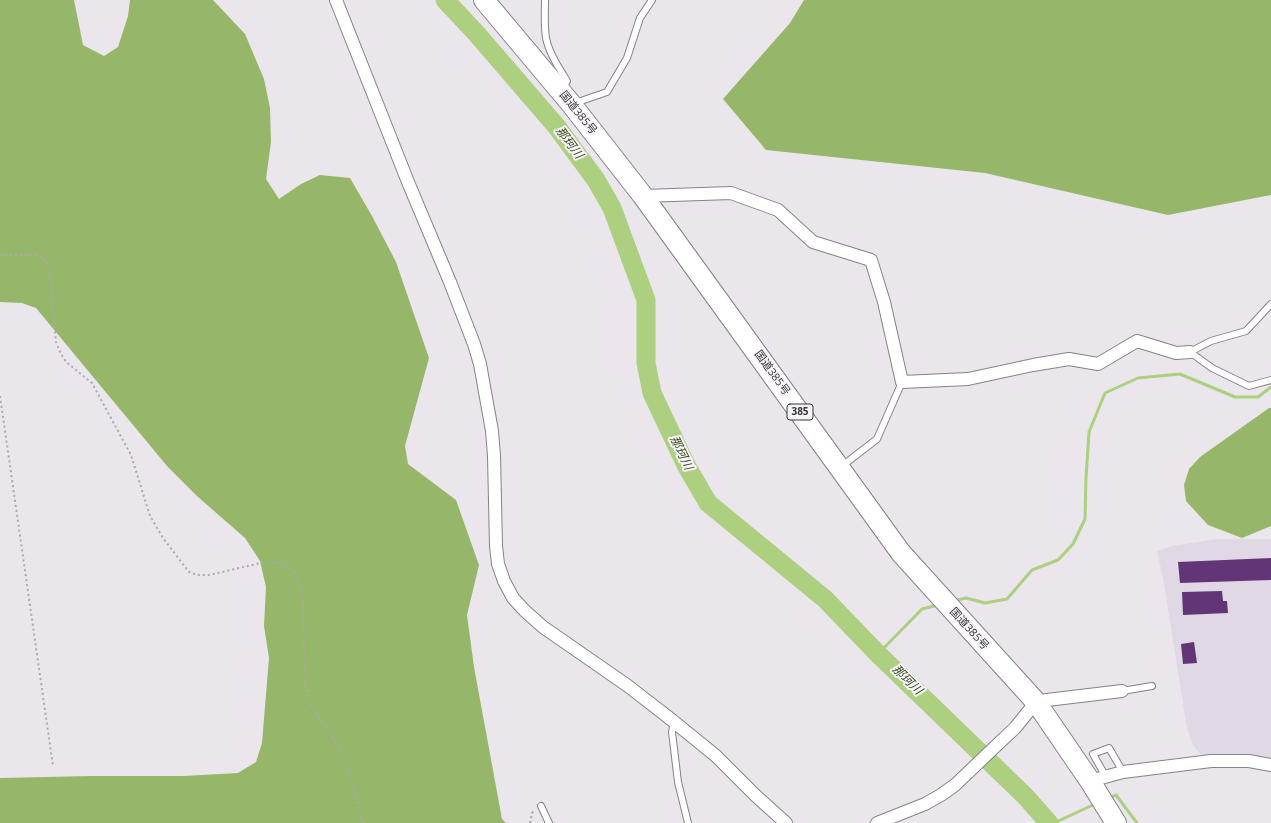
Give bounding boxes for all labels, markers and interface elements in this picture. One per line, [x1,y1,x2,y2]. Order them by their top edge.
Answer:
street label: 国道385号 [557,89,599,137]
water label: 那珂川 [552,124,586,162]
street label: 国道385号 [751,348,793,398]
road number: 385 [787,404,813,420]
water label: 那珂川 [667,434,695,472]
street label: 国道385号 [947,605,991,653]
water label: 那珂川 [889,662,925,698]

